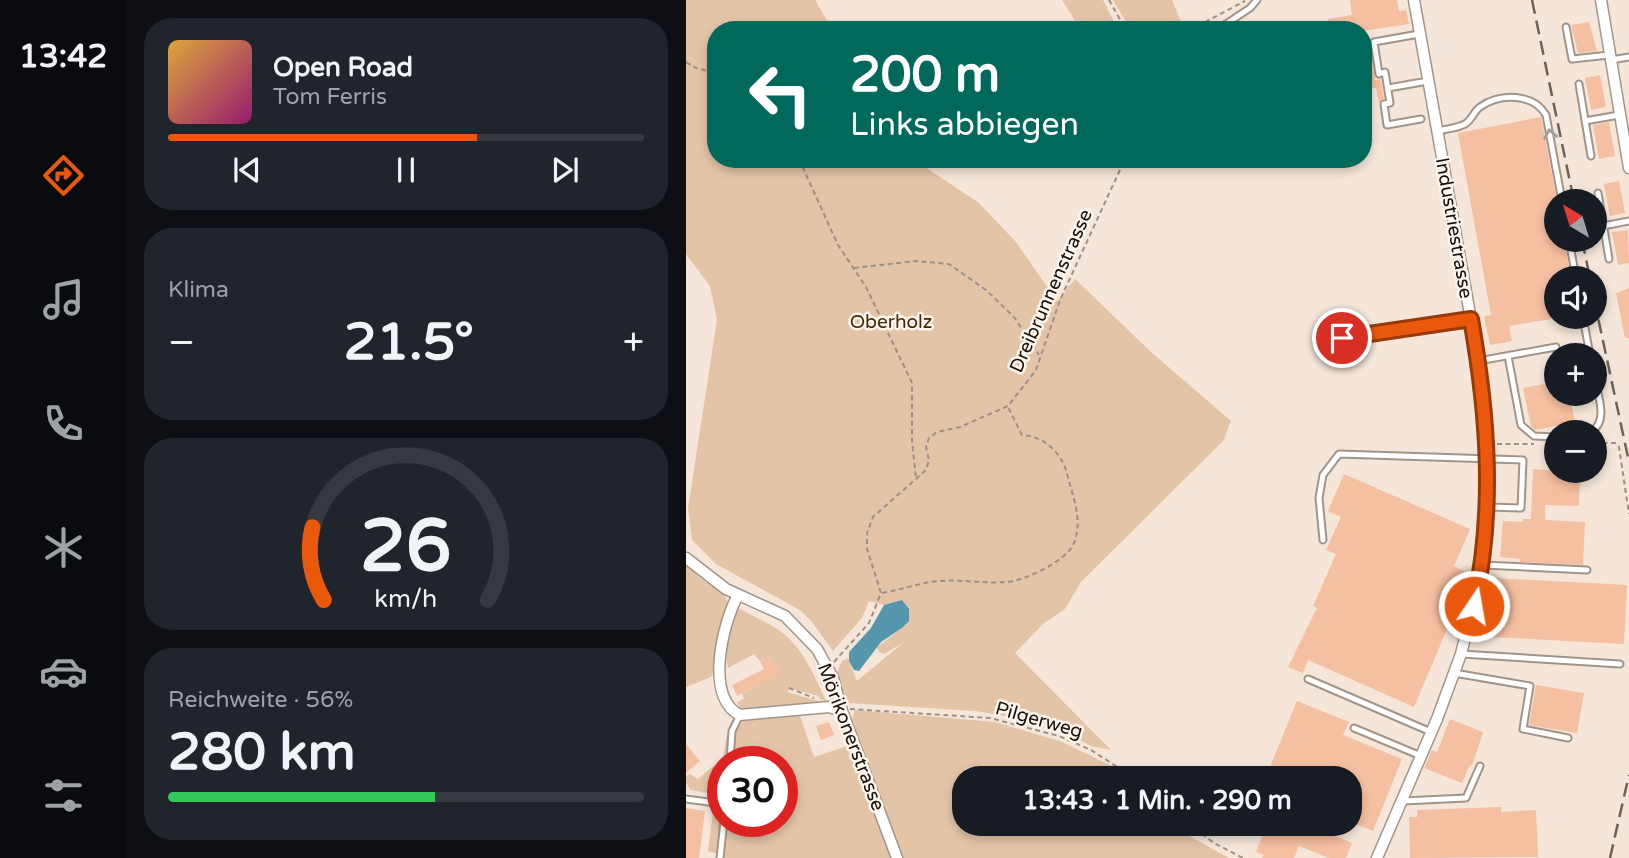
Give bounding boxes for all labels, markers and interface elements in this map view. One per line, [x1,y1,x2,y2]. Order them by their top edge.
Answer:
text: 13:42 [19,38,107,76]
text: 200 m [850,46,1000,105]
icon: left [735,49,826,140]
text: Open Road [273,52,413,83]
text: Tom Ferris [273,83,387,111]
text: Links abbiegen [850,106,1079,144]
one-way arrow [1543,128,1558,140]
icon: directions [39,151,88,200]
icon: previous [228,151,266,189]
icon: pause [387,151,425,189]
icon: next [546,151,584,189]
street label: Industriestrasse [1431,156,1477,300]
north arrow [1544,189,1606,252]
map controls [1544,189,1607,483]
street label: Dreibrunnenstrasse [1005,206,1097,376]
button: sound [1544,266,1607,329]
icon: music [39,275,88,324]
text: Klima [168,276,229,304]
pin [1312,308,1372,368]
text: 21.5° [344,311,474,374]
park label: Oberholz [850,311,932,333]
icon: arrive [1323,319,1361,357]
text: − [168,320,195,366]
text: + [623,320,644,366]
button: + [1544,343,1607,406]
icon: phone [39,399,88,448]
button: − [1544,420,1607,483]
text: 26 [360,503,452,591]
icon: climate [39,523,88,572]
position arrow [1437,569,1511,643]
text: km/h [375,584,437,614]
icon: car [39,647,88,696]
street label: Mörikonerstrasse [813,660,889,814]
text: Reichweite · 56% [168,686,353,714]
street label: Pilgerweg [993,697,1085,743]
text: 280 km [168,721,356,784]
speed limit sign: 30 [707,746,798,837]
icon: filters [39,771,88,820]
text: 13:43 · 1 Min. · 290 m [1022,785,1292,816]

